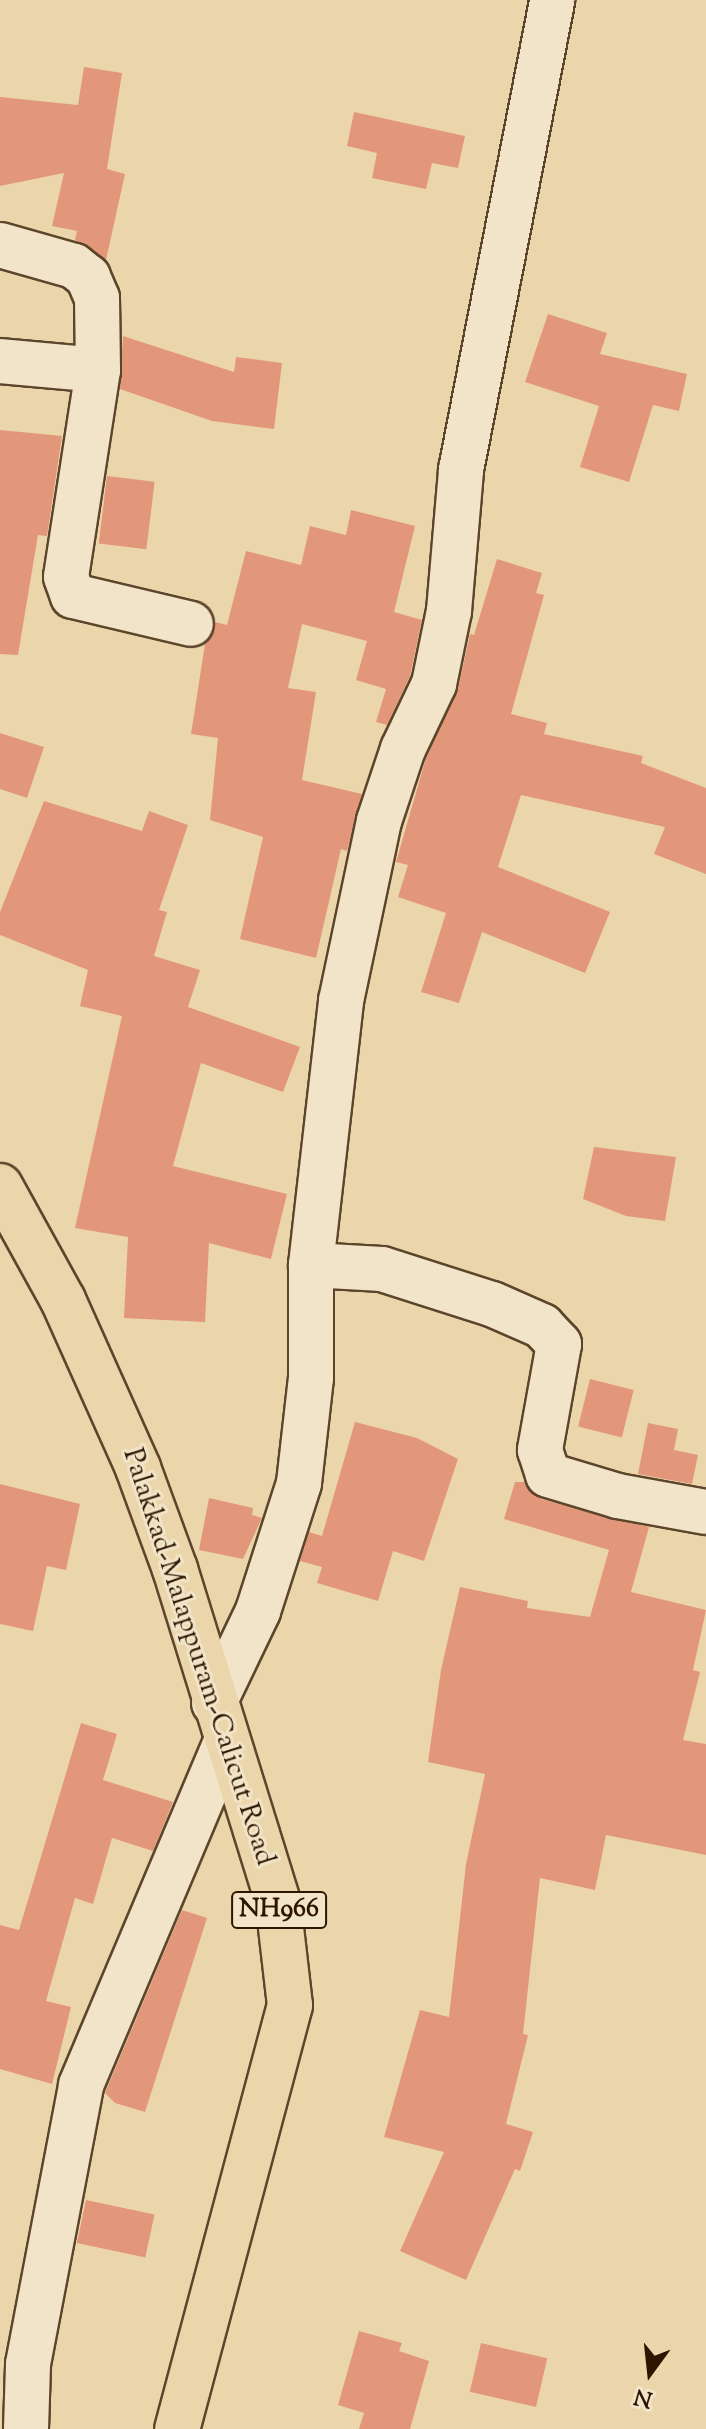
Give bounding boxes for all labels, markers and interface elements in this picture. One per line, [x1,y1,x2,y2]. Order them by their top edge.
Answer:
street label: Palakkad-Malappuram-Calicut Road [115,1444,281,1870]
road number: NH966 [231,1888,327,1932]
north arrow [610,2333,690,2413]
text: N [631,2378,656,2414]

